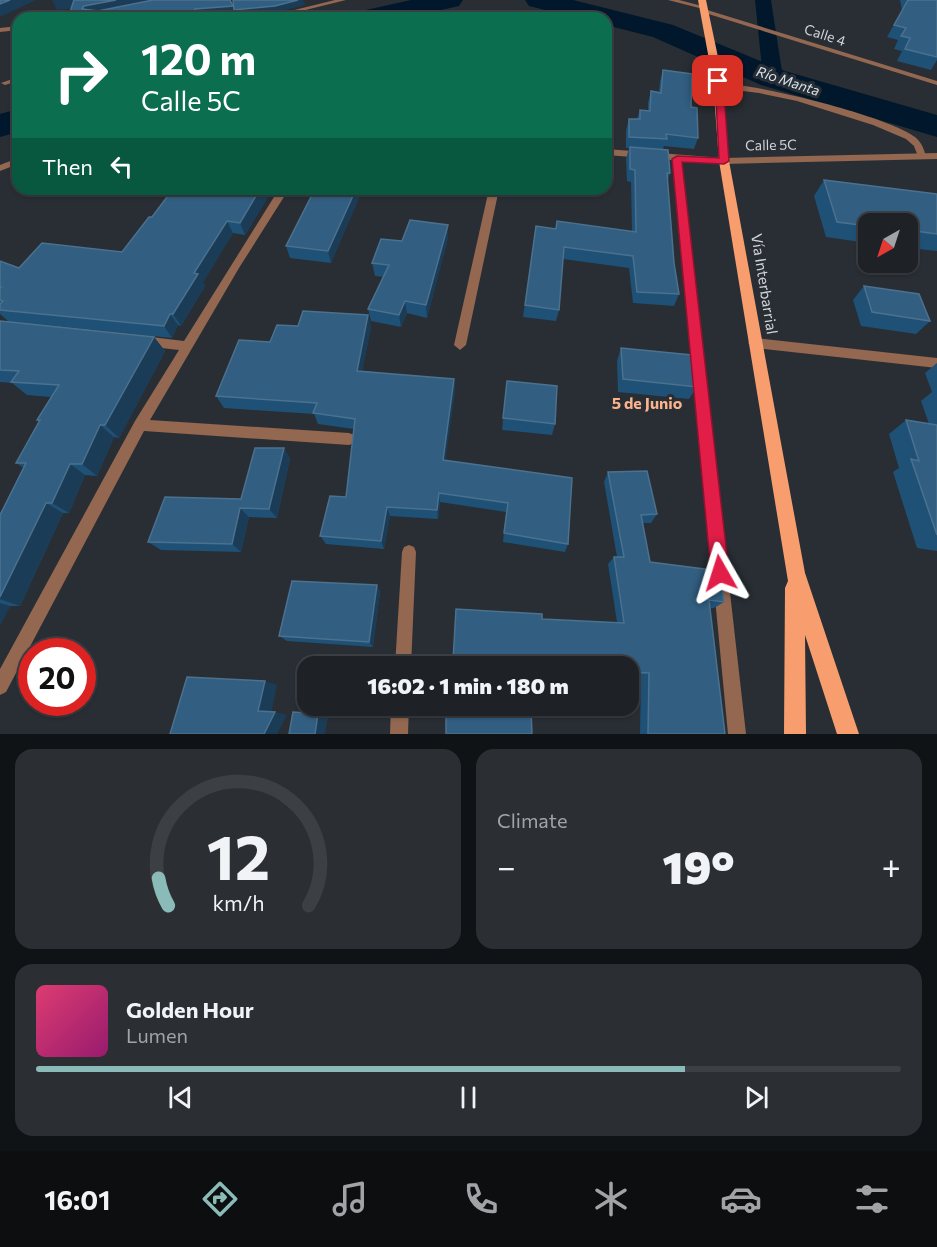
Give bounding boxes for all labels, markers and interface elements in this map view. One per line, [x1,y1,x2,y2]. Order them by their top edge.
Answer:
street label: Calle 4 [802,20,849,49]
text: 120 m [141,32,256,84]
icon: right [42,36,120,114]
pin [692,55,743,106]
water label: Río Manta [754,62,822,99]
icon: arrive [701,64,734,97]
text: Calle 5C [141,84,241,117]
street label: Calle 5C [745,136,797,153]
icon: left [105,150,138,183]
text: Then [42,153,93,180]
north arrow [858,213,918,273]
map controls [858,213,918,273]
street label: Vía Interbarrial [748,232,782,335]
district label: 5 de Junio [612,393,683,412]
position arrow [688,541,752,605]
speed limit sign: 20 [18,638,96,716]
text: 16:02 · 1 min · 180 m [367,672,569,699]
text: Climate [497,808,567,832]
text: 12 [206,817,270,893]
text: 19° [663,838,735,893]
text: − [497,845,516,886]
text: + [882,845,901,886]
text: km/h [212,889,264,915]
text: Golden Hour [126,996,254,1023]
text: Lumen [126,1023,188,1047]
icon: previous [164,1081,197,1114]
icon: pause [452,1081,485,1114]
icon: next [740,1081,773,1114]
icon: directions [199,1178,241,1220]
icon: music [329,1178,371,1220]
icon: phone [460,1178,502,1220]
icon: climate [590,1178,632,1220]
icon: car [720,1178,762,1220]
icon: filters [851,1178,893,1220]
text: 16:01 [44,1183,110,1216]

